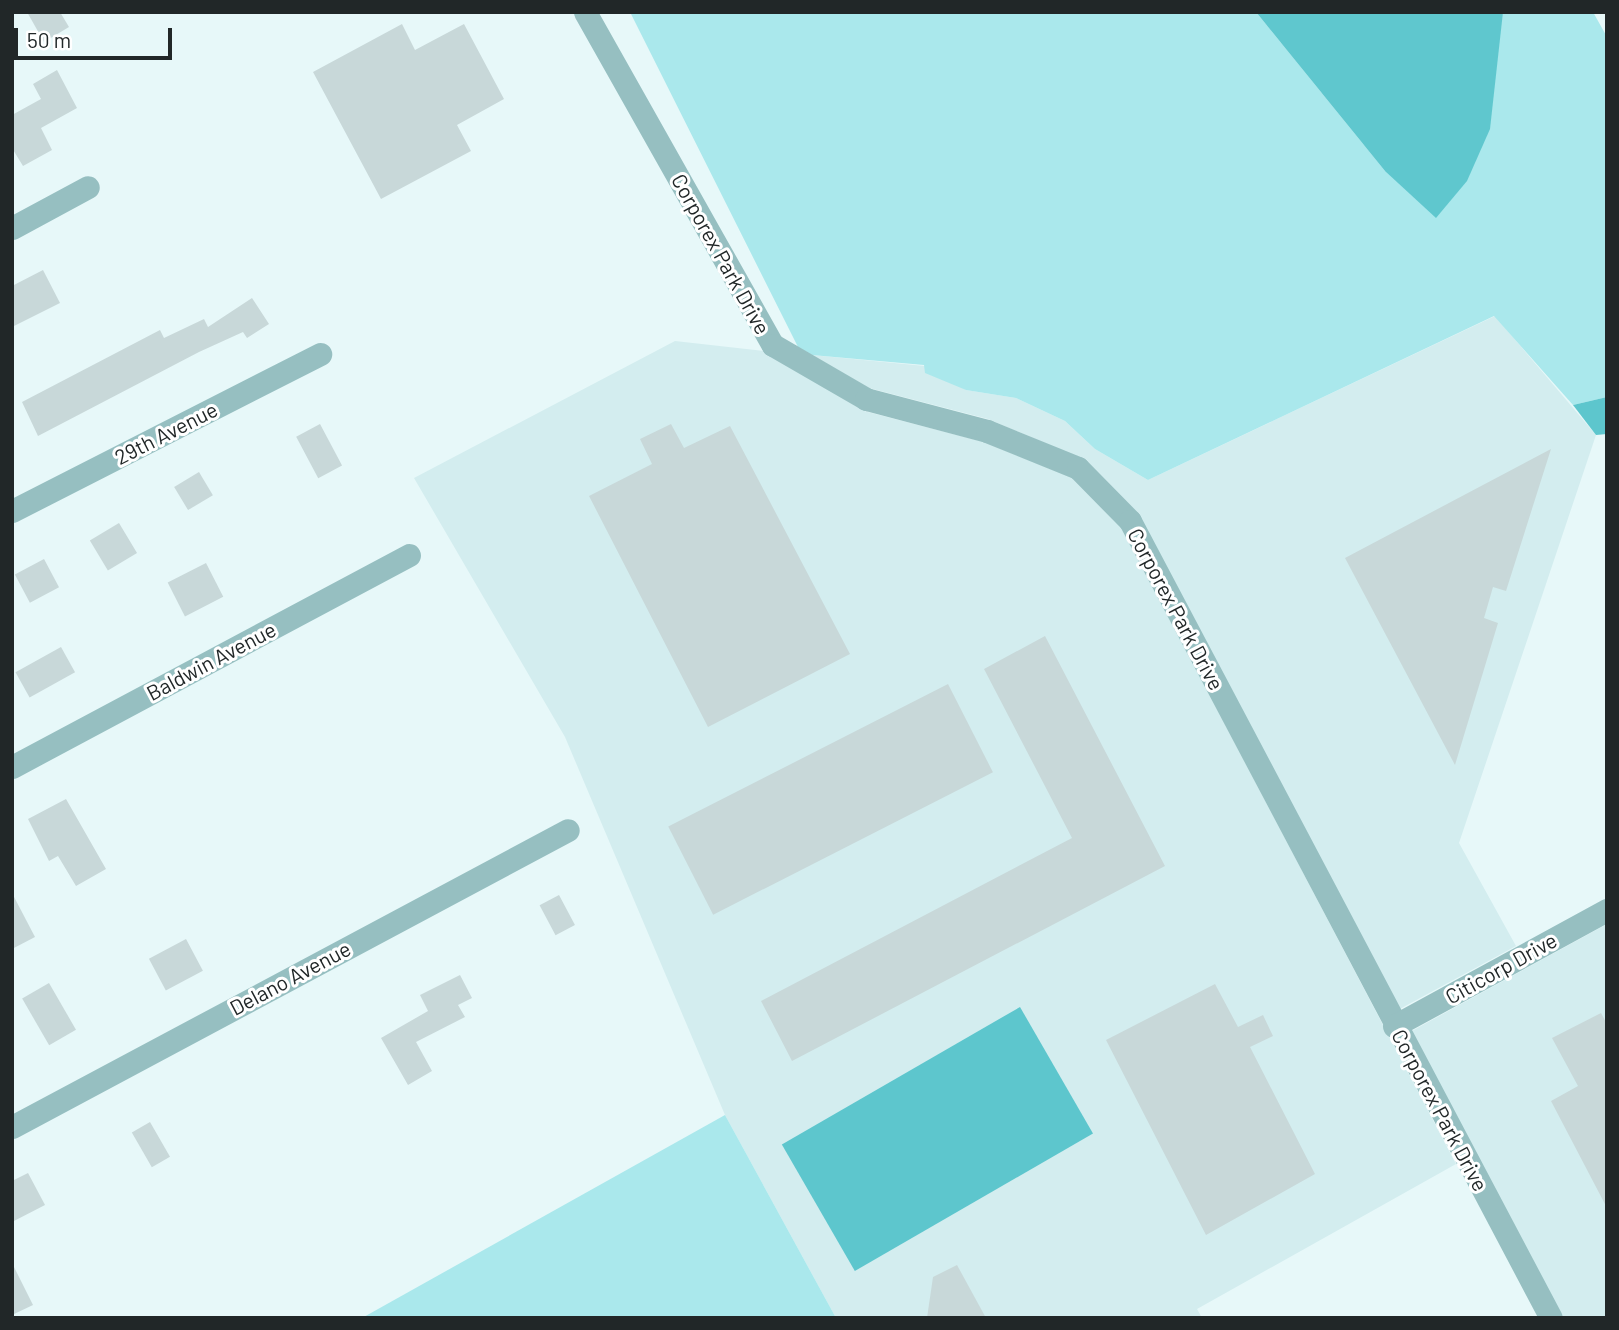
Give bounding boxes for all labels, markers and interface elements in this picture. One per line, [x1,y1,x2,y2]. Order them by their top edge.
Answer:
scale bar [18,14,175,58]
text: 50 m [27,27,71,52]
street label: Corporex Park Drive [666,169,776,339]
street label: 29th Avenue [110,396,222,470]
street label: Corporex Park Drive [1123,524,1229,694]
street label: Baldwin Avenue [142,616,280,706]
street label: Citicorp Drive [1441,927,1561,1009]
street label: Delano Avenue [225,936,355,1020]
street label: Corporex Park Drive [1387,1025,1493,1195]

